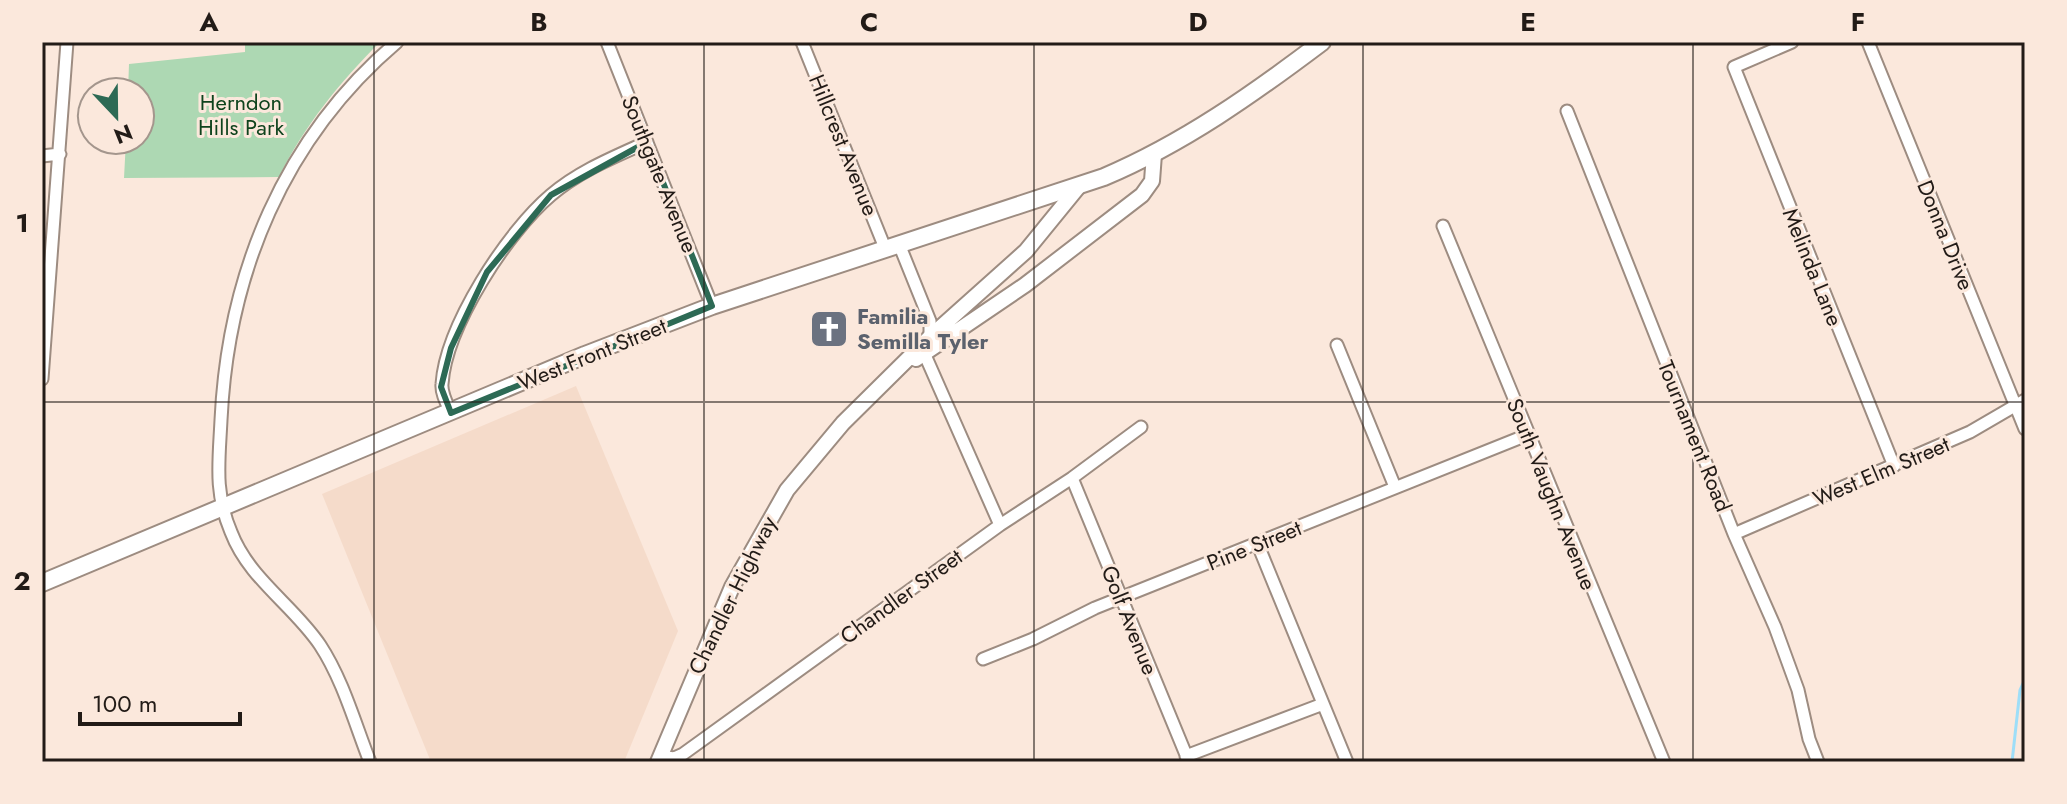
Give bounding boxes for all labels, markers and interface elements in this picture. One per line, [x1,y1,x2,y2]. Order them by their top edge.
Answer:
text: A [198,3,219,41]
text: B [530,3,548,41]
text: C [860,3,878,41]
text: D [1188,3,1208,41]
text: E [1520,3,1536,41]
text: F [1851,3,1865,41]
street label: Hillcrest Avenue [801,70,887,220]
north arrow [76,76,156,156]
park label: Herndon Hills Park [198,86,284,143]
street label: Southgate Avenue [614,90,706,258]
text: N [109,116,138,153]
street label: Donna Drive [1909,175,1983,295]
street label: Melinda Lane [1775,203,1851,331]
text: 1 [15,204,29,242]
place label: Familia Semilla Tyler [857,300,989,357]
church icon: Familia Semilla Tyler [808,308,850,350]
street label: West Front Street [513,309,672,398]
street label: Tournament Road [1650,356,1740,516]
street label: South Vaughn Avenue [1499,393,1605,595]
street label: West Elm Street [1808,428,1955,514]
street label: Chandler Highway [680,510,784,679]
street label: Pine Street [1202,511,1307,579]
street label: Chandler Street [833,540,969,651]
street label: Golf Avenue [1094,560,1166,680]
text: 2 [13,562,31,600]
scale bar [80,676,240,726]
text: 100 m [92,686,158,721]

